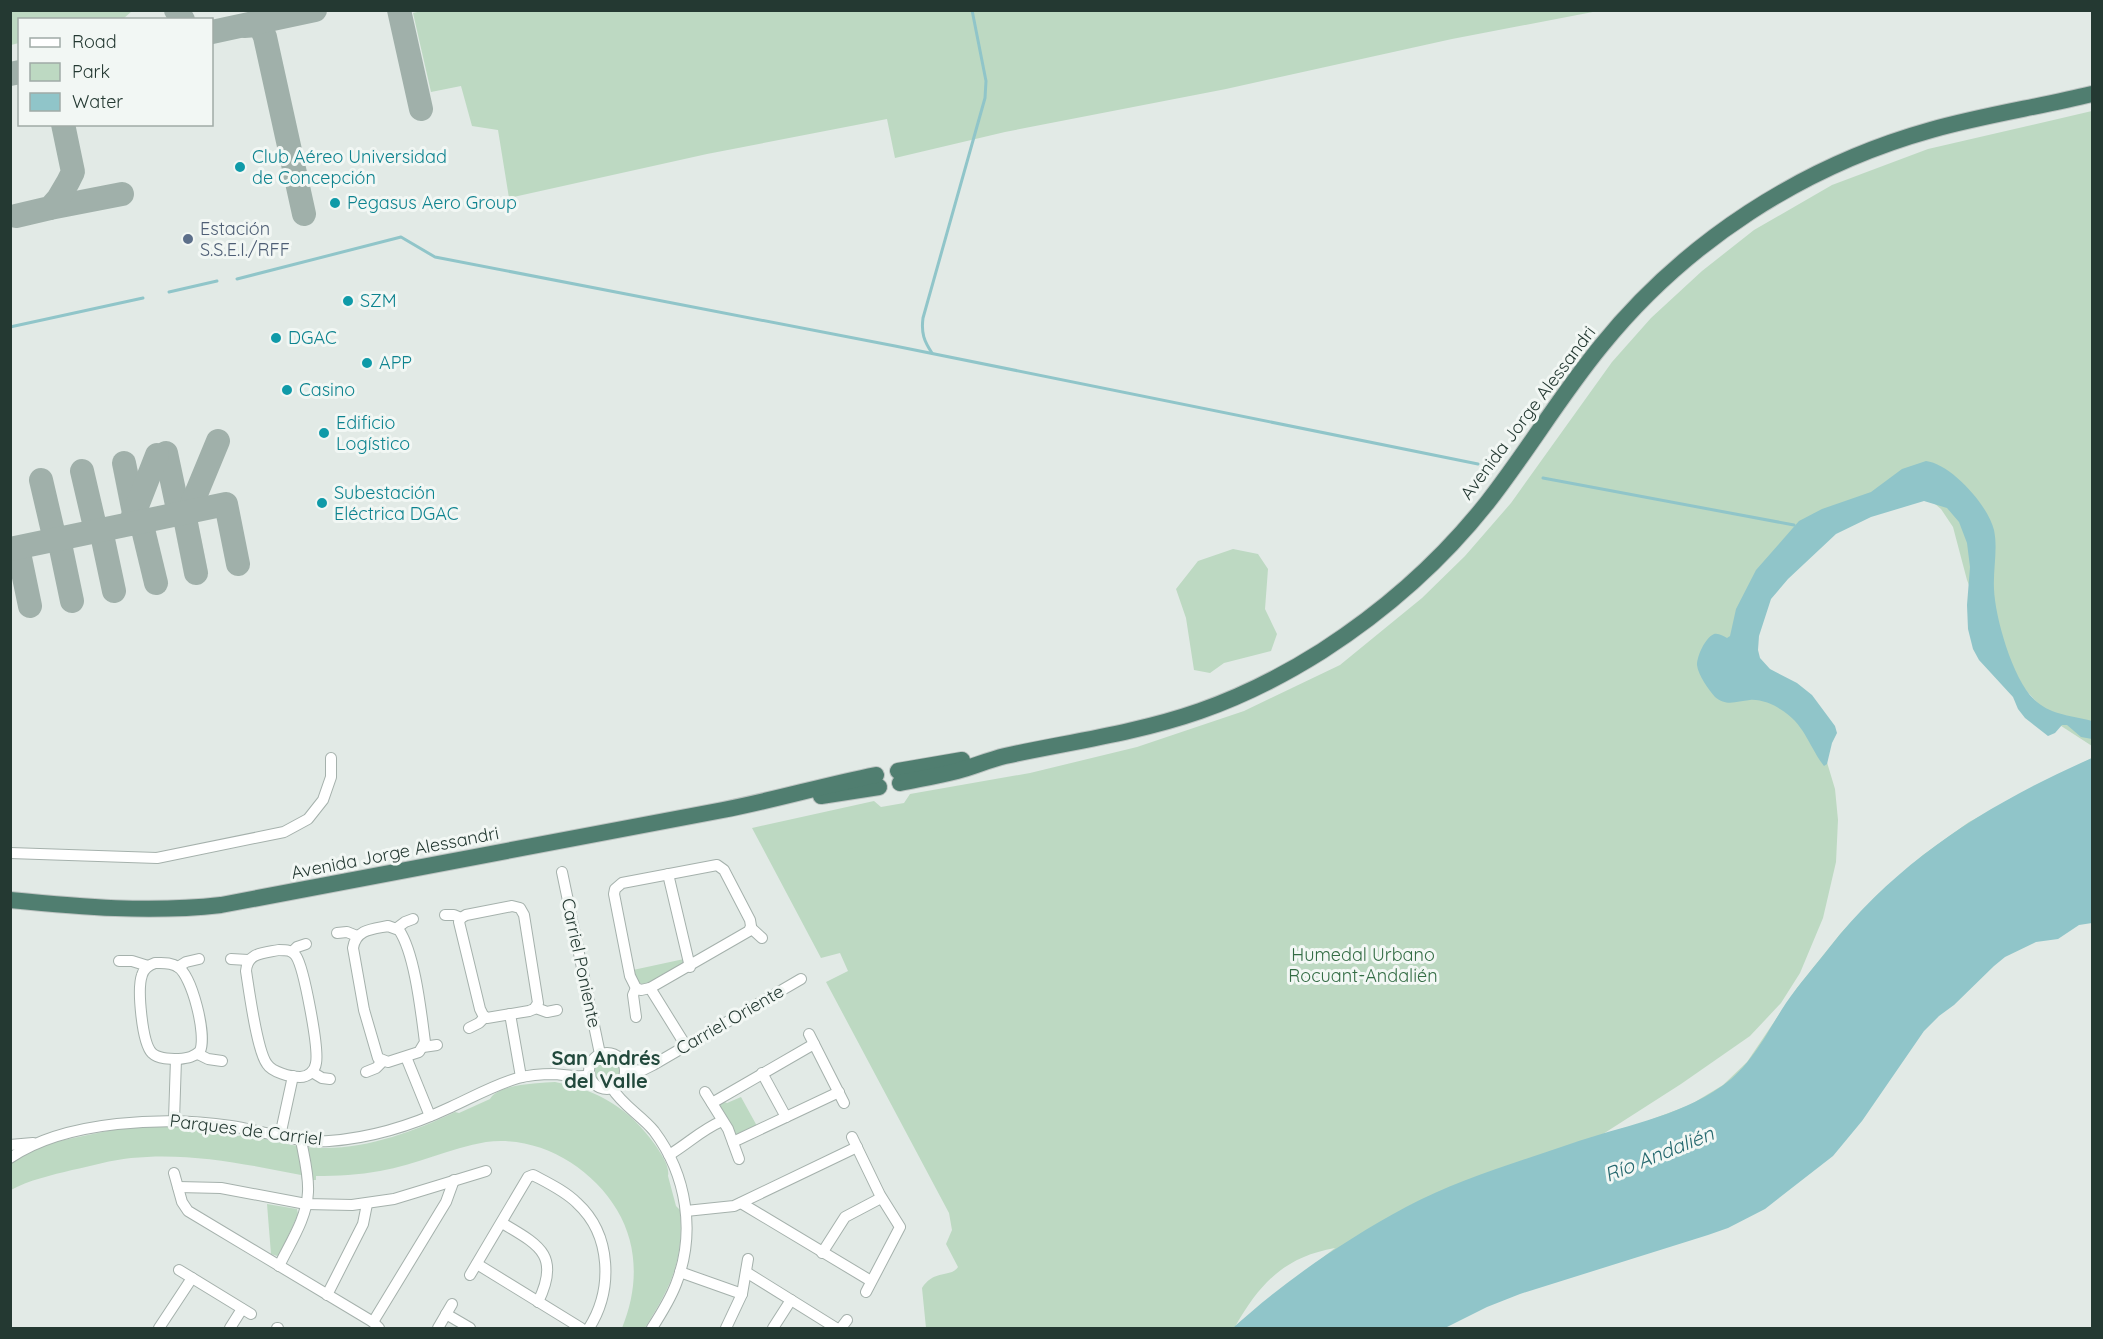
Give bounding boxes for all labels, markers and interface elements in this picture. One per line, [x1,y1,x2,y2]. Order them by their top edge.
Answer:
legend [18,18,213,126]
text: Road [72,30,117,53]
text: Park [72,60,110,83]
text: Water [72,90,123,113]
place label: Club Aéreo Universidad de Concepción [252,145,447,189]
marker: Club Aéreo Universidad de Concepción [233,160,247,174]
place label: Pegasus Aero Group [347,191,517,214]
marker: Pegasus Aero Group [328,196,342,210]
place label: Estación S.S.E.I./RFF [200,217,290,261]
marker: Estación S.S.E.I./RFF [181,232,195,246]
place label: SZM [360,289,397,312]
marker: SZM [341,294,355,308]
street label: Avenida Jorge Alessandri [1455,321,1600,504]
place label: DGAC [288,326,337,349]
marker: DGAC [269,331,283,345]
place label: APP [379,351,412,374]
marker: APP [360,356,374,370]
place label: Casino [299,378,355,401]
marker: Casino [280,383,294,397]
place label: Edificio Logístico [336,411,410,455]
marker: Edificio Logístico [317,426,331,440]
place label: Subestación Eléctrica DGAC [334,481,459,525]
marker: Subestación Eléctrica DGAC [315,496,329,510]
street label: Avenida Jorge Alessandri [289,821,501,884]
street label: Carriel Poniente [557,896,606,1030]
park label: Humedal Urbano Rocuant-Andalién [1288,943,1438,987]
street label: Carriel Oriente [672,979,788,1060]
district label: San Andrés del Valle [552,1045,660,1093]
street label: Parques de Carriel [169,1109,324,1150]
water label: Río Andalién [1600,1120,1718,1187]

